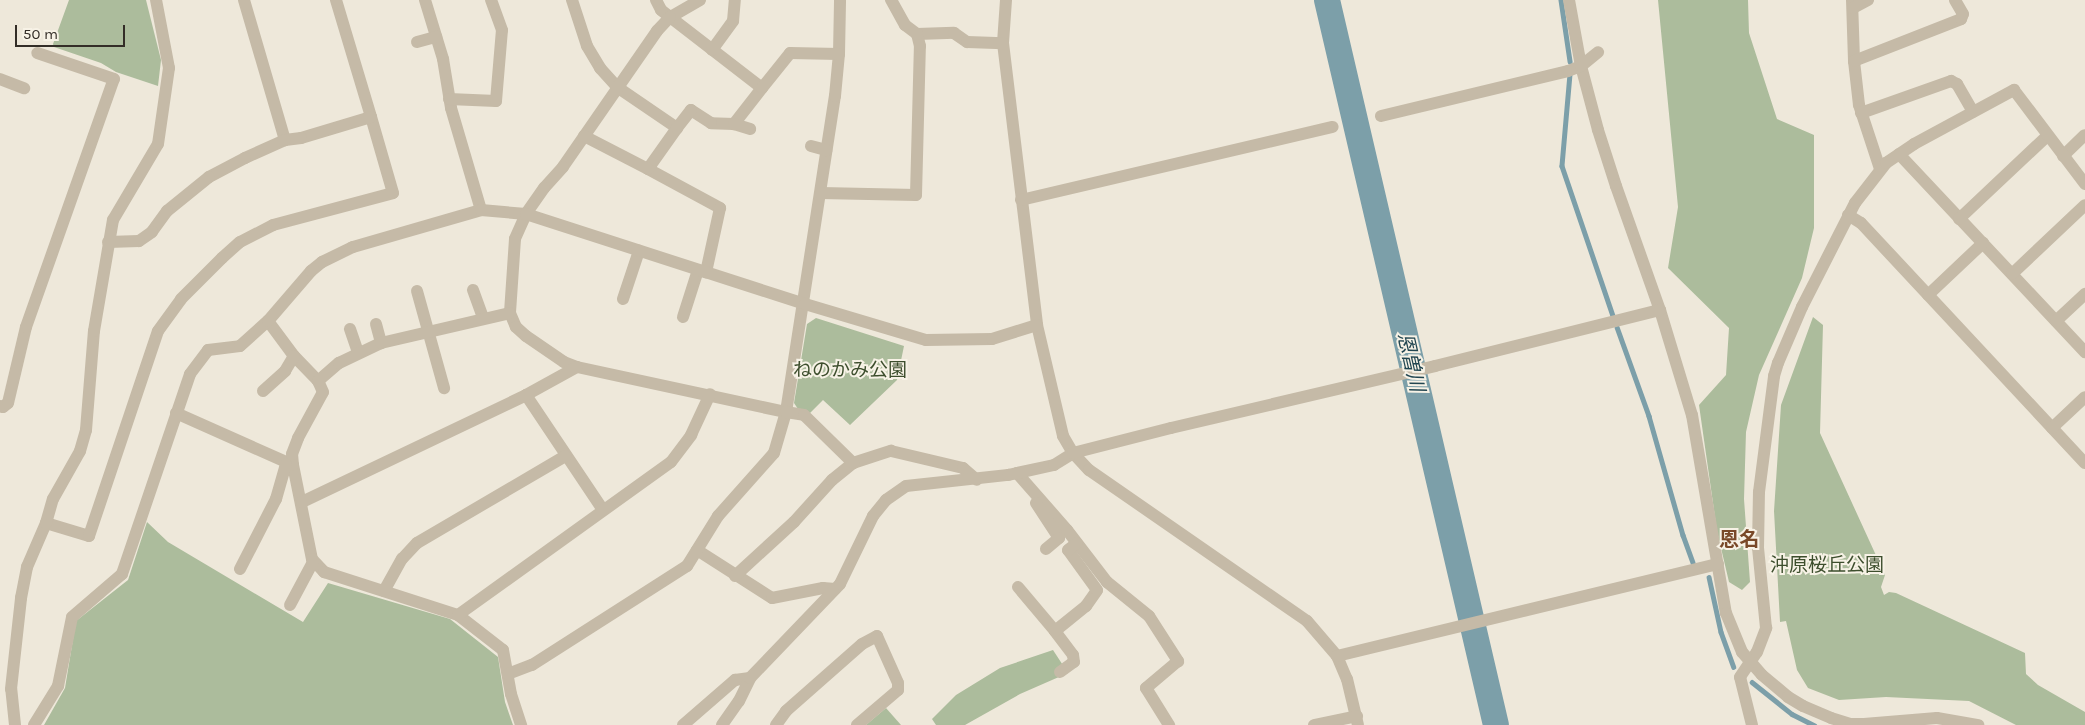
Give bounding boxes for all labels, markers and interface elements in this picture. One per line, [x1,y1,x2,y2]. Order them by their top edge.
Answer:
scale bar [18,15,128,47]
text: 50 m [23,25,58,43]
water label: 恩曽川 [1393,330,1429,394]
park label: ねのかみ公園 [793,360,907,382]
district label: 恩名 [1719,527,1759,551]
park label: 沖原桜丘公園 [1770,555,1884,577]

